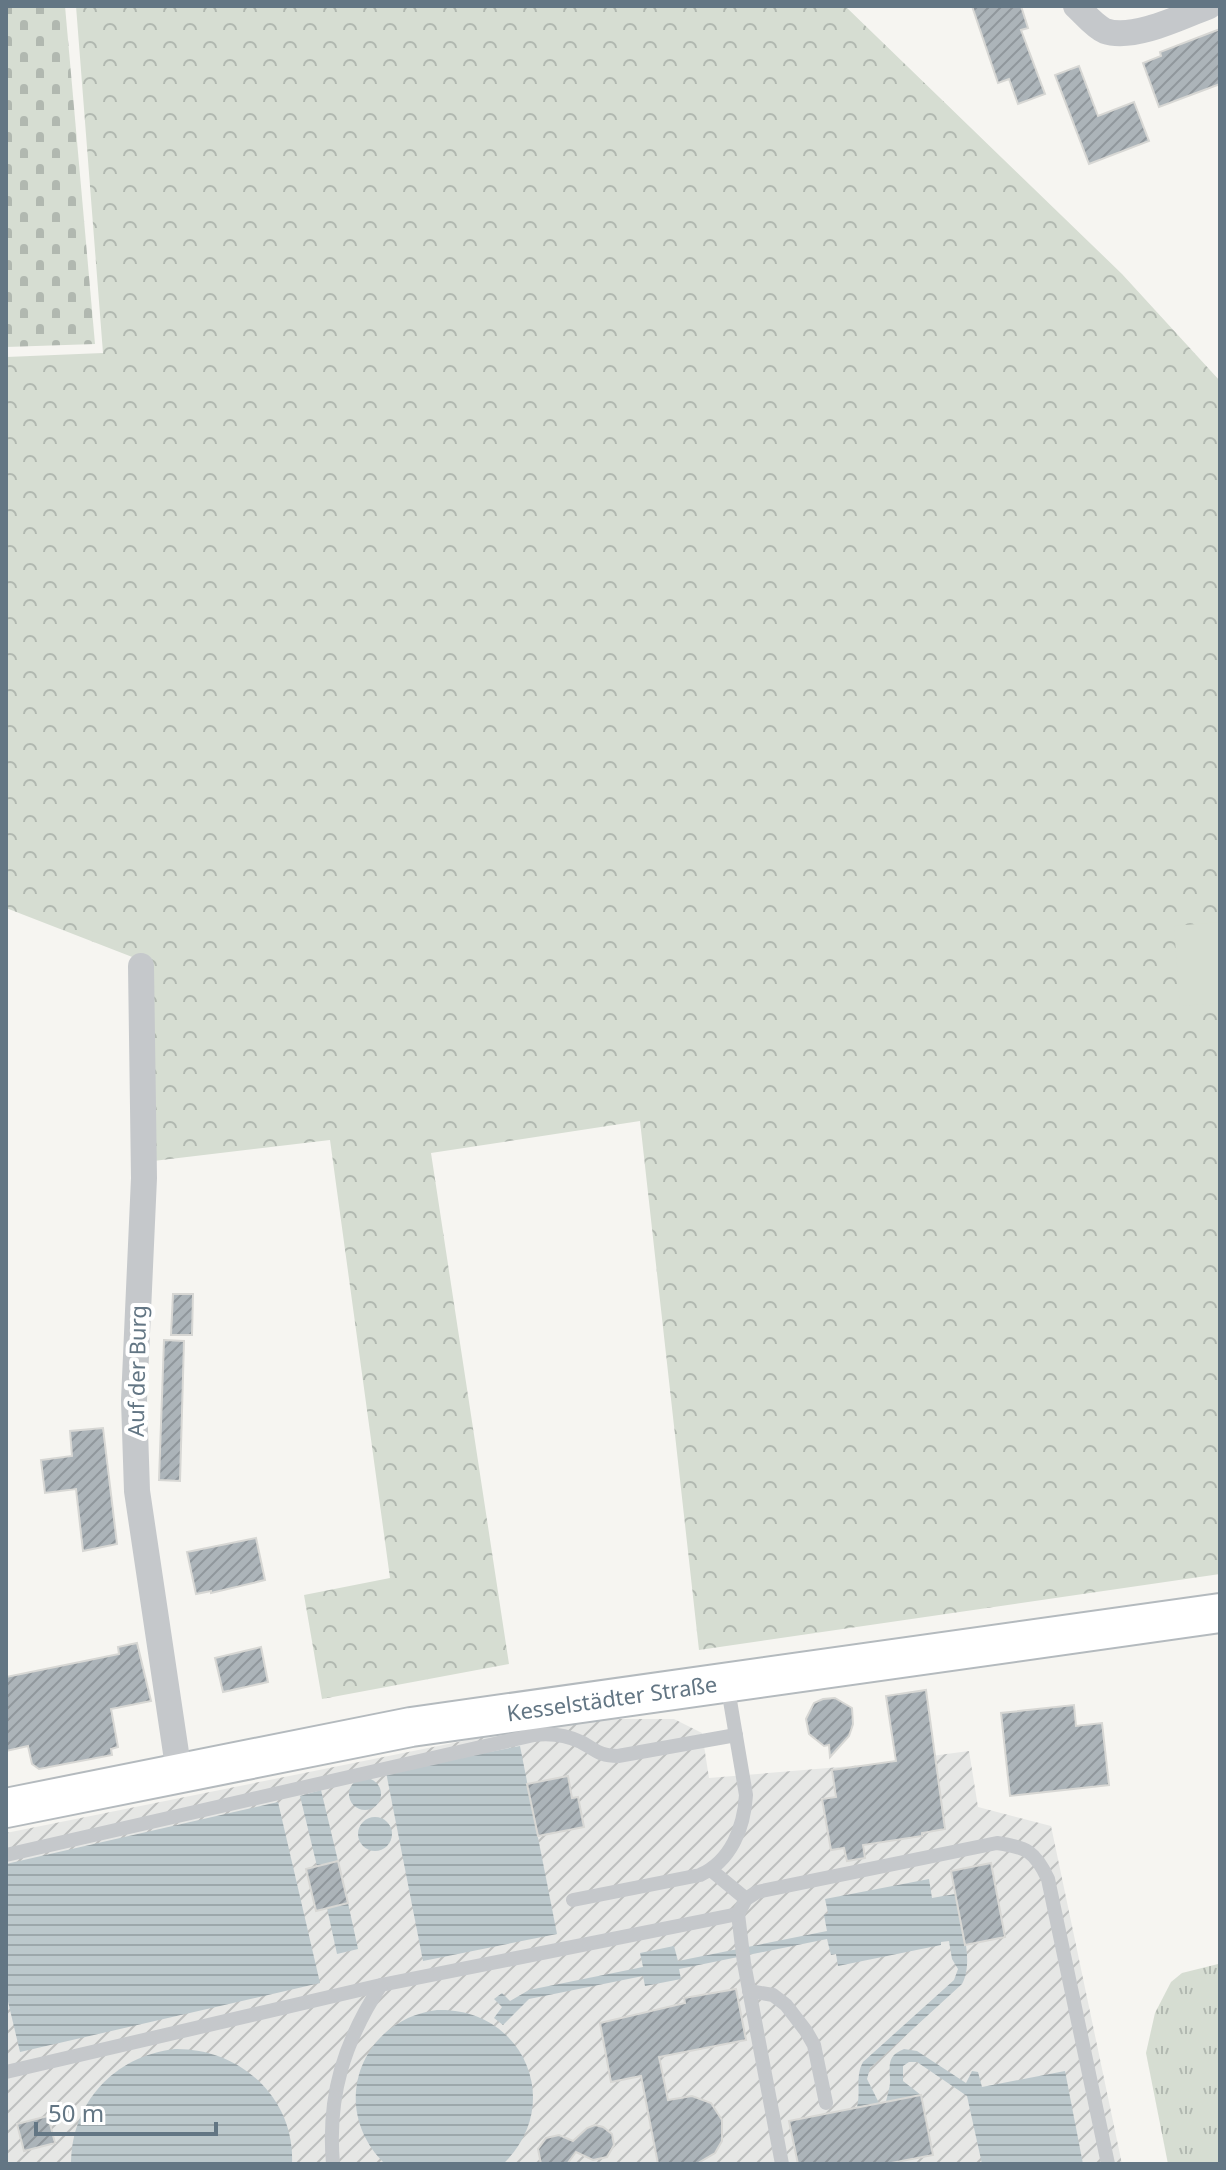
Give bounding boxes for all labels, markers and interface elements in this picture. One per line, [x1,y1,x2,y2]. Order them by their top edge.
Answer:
street label: Auf der Burg [120,1305,152,1437]
street label: Kesselstädter Straße [505,1668,719,1727]
scale bar [36,2086,216,2136]
text: 50 m [48,2096,104,2129]

